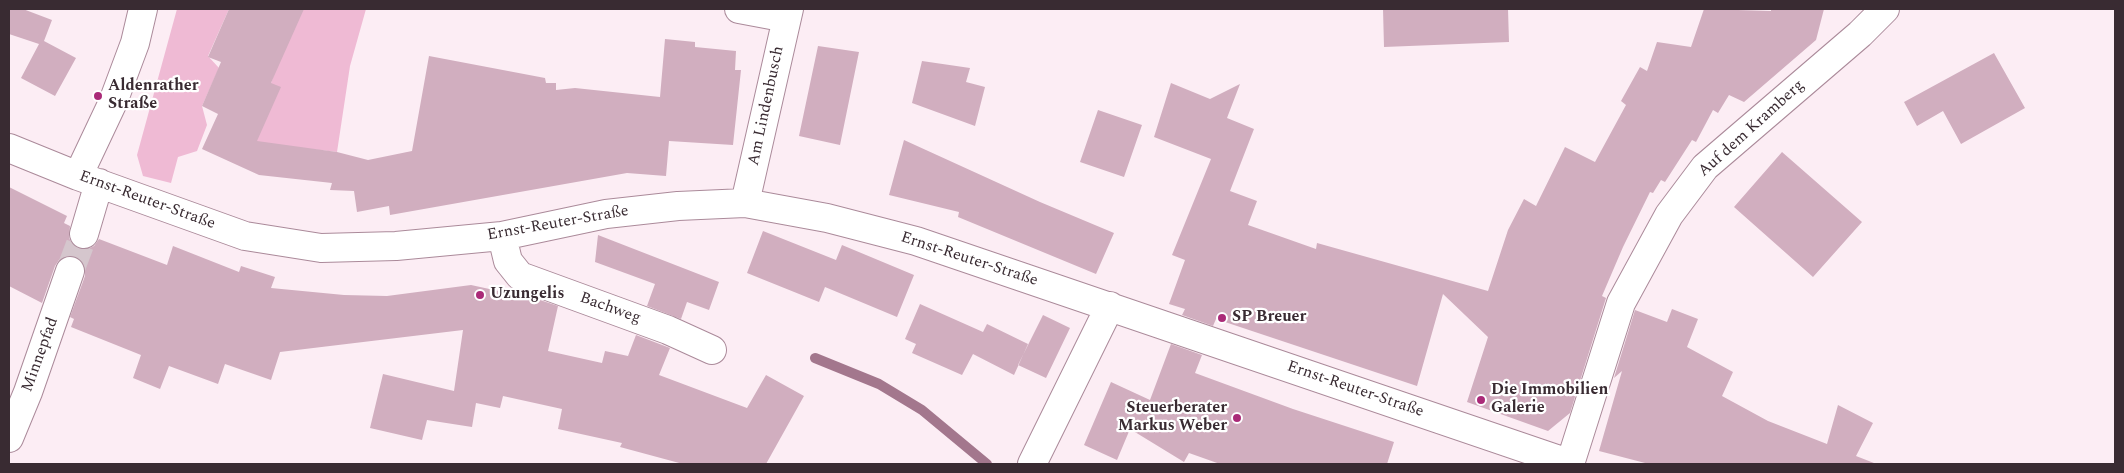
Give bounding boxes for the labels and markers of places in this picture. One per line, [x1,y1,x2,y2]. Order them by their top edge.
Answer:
place label: Aldenrather Straße [108,77,199,115]
marker: Aldenrather Straße [92,90,104,102]
place label: Uzungelis [490,285,564,305]
marker: Uzungelis [474,289,486,301]
place label: SP Breuer [1232,308,1306,328]
marker: SP Breuer [1216,312,1228,324]
place label: Die Immobilien Galerie [1491,381,1608,419]
marker: Die Immobilien Galerie [1475,394,1487,406]
place label: Steuerberater Markus Weber [1118,399,1227,437]
marker: Steuerberater Markus Weber [1231,412,1243,424]

